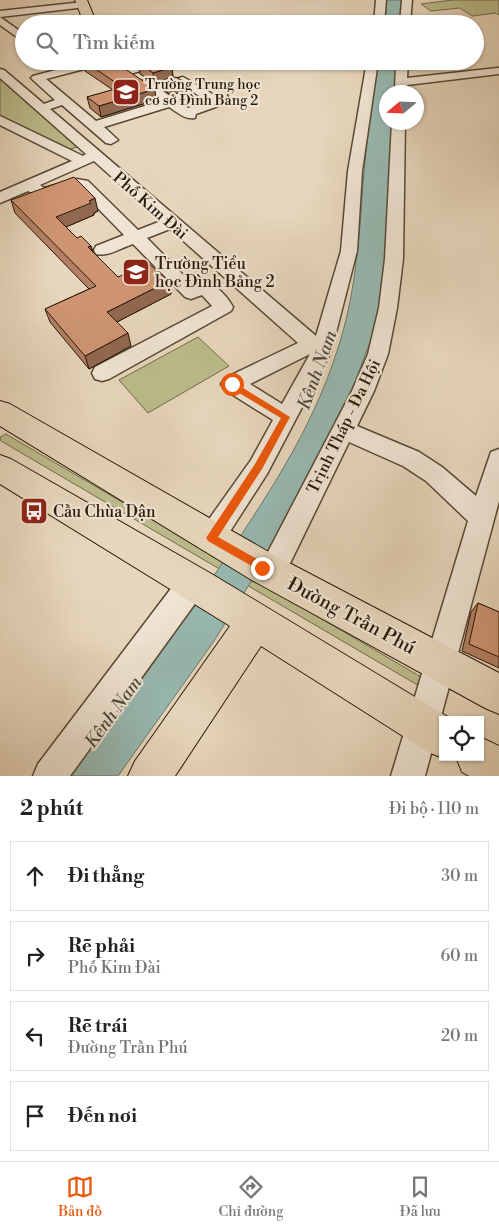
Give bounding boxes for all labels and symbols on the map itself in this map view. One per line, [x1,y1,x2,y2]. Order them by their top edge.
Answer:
place label: Trường Trung học cơ sở Đình Bảng 2 [145,76,260,110]
school or university icon: Trường Trung học cơ sở Đình Bảng 2 [111,77,141,107]
north arrow [379,85,424,130]
street label: Phố Kim Đài [109,168,192,244]
place label: Trường Tiểu học Đình Bảng 2 [155,254,275,292]
school or university icon: Trường Tiểu học Đình Bảng 2 [121,257,151,287]
water label: Kênh Nam [292,327,343,413]
street label: Trịnh Tháp - Đa Hội [303,356,385,497]
route start [221,373,244,396]
bus stop icon: Cầu Chùa Dận [19,496,49,526]
place label: Cầu Chùa Dận [53,502,156,522]
route end [251,557,274,580]
street label: Đường Trần Phú [283,572,420,660]
water label: Kênh Nam [80,672,147,753]

